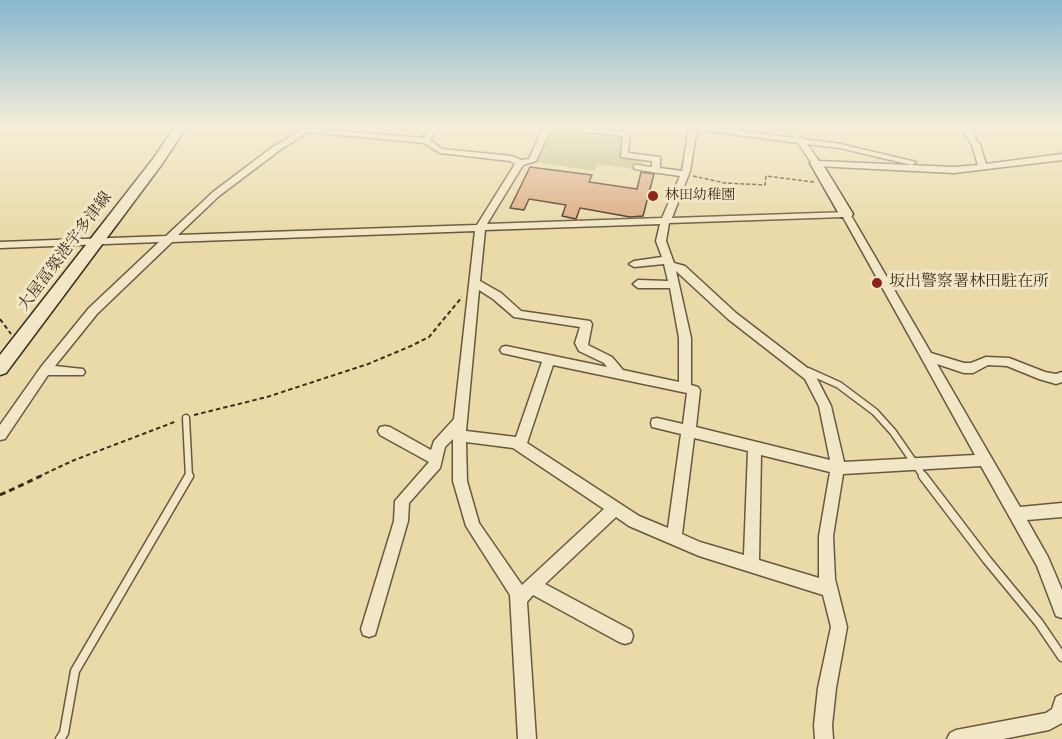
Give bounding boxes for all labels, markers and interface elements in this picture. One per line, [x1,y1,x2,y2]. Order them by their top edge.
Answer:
place label: 林田幼稚園 [665,188,735,204]
street label: 大屋冨築港宇多津線 [15,189,117,315]
marker: 林田幼稚園 [646,189,660,203]
place label: 坂出警察署林田駐在所 [889,273,1049,293]
marker: 坂出警察署林田駐在所 [870,276,884,290]

